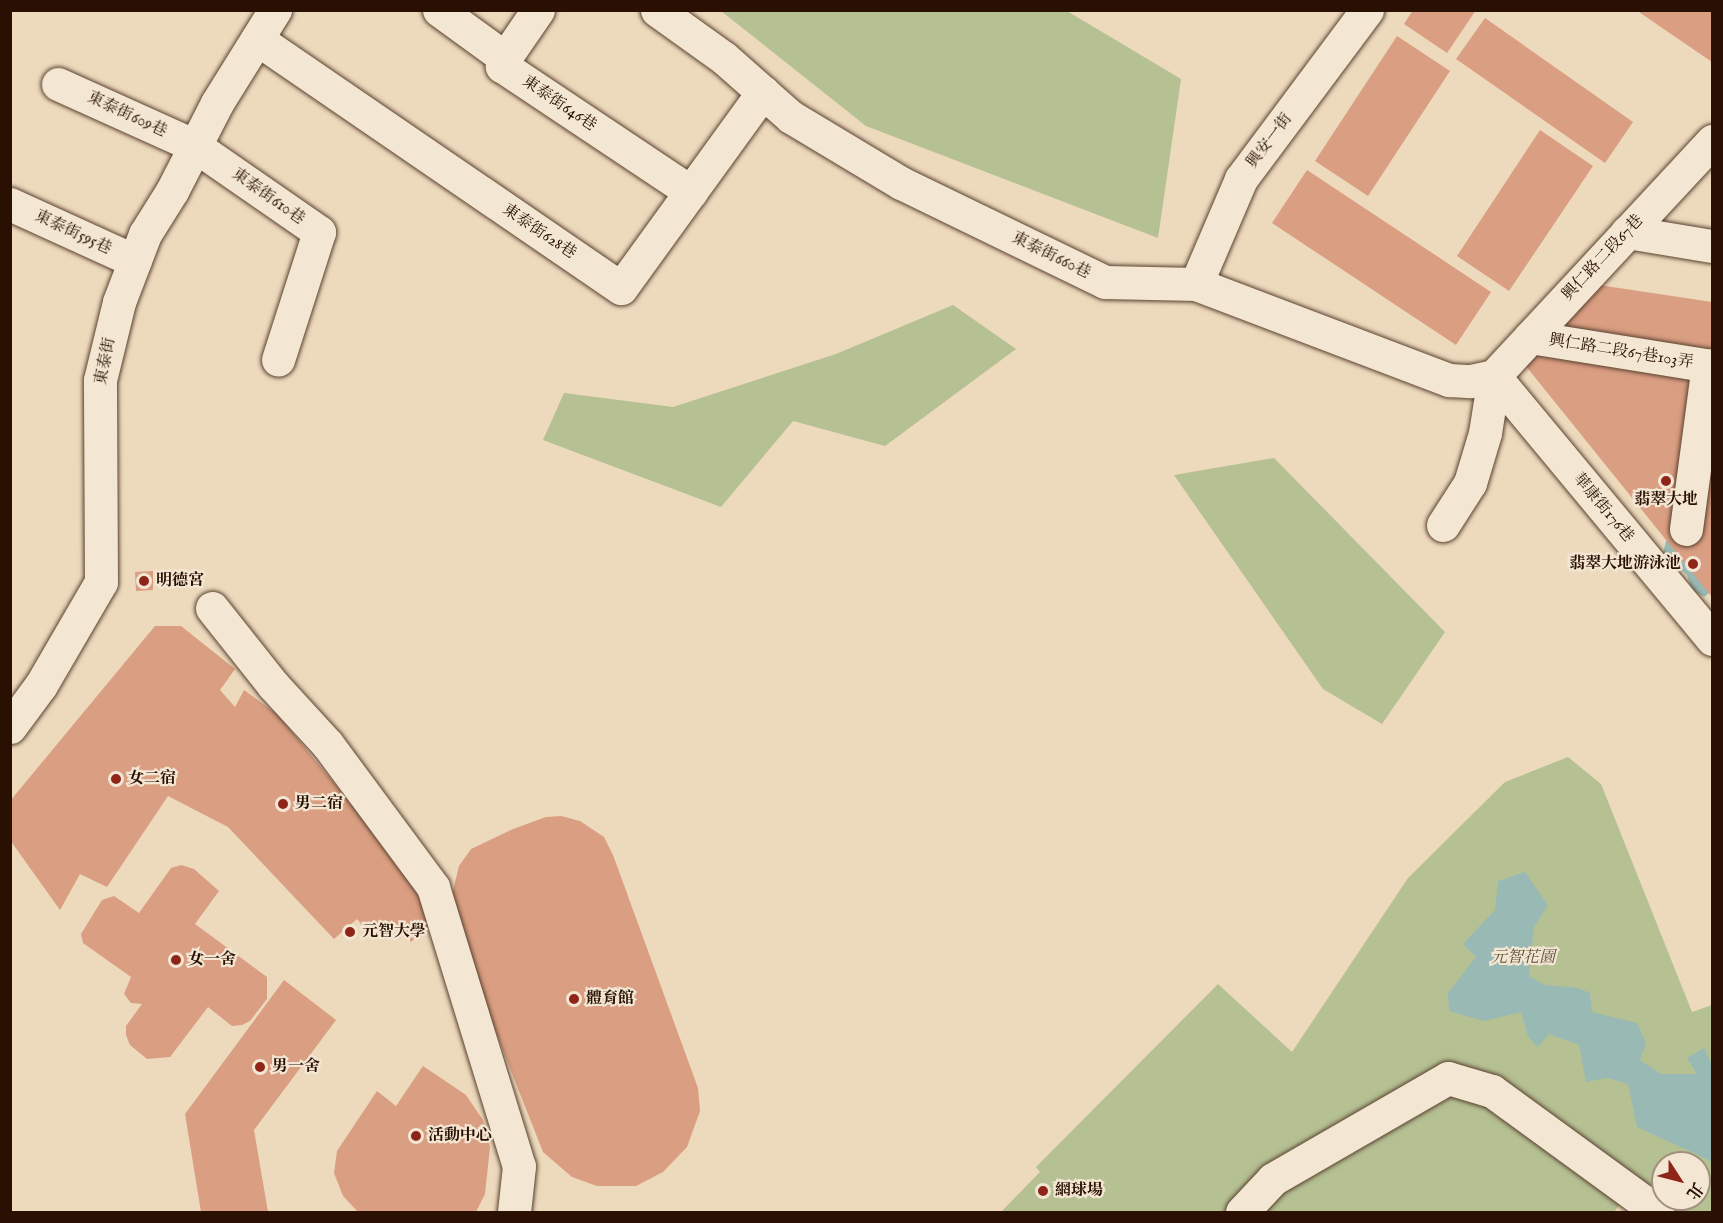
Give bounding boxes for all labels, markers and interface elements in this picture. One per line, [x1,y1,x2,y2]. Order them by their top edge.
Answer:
street label: 東泰街646巷 [518,72,600,136]
street label: 東泰街609巷 [84,88,170,142]
street label: 興安一街 [1243,110,1297,172]
street label: 東泰街610巷 [228,165,308,229]
street label: 東泰街628巷 [499,200,579,264]
street label: 東泰街595巷 [32,207,114,259]
street label: 興仁路二段67巷 [1558,211,1648,305]
street label: 東泰街660巷 [1008,229,1094,283]
street label: 興仁路二段67巷103弄 [1547,331,1695,373]
street label: 東泰街 [92,336,120,386]
street label: 華康街176巷 [1569,470,1637,546]
marker: 翡翠大地 [1659,474,1673,488]
place label: 翡翠大地 [1634,490,1698,510]
place label: 翡翠大地游泳池 [1569,554,1681,574]
marker: 翡翠大地游泳池 [1686,557,1700,571]
place label: 明德宮 [156,571,204,591]
marker: 明德宮 [137,574,151,588]
place label: 女二宿 [128,769,176,789]
marker: 女二宿 [109,772,123,786]
place label: 男二宿 [295,794,343,814]
marker: 男二宿 [276,797,290,811]
place label: 元智大學 [362,922,426,942]
marker: 元智大學 [343,925,357,939]
park label: 元智花園 [1491,948,1555,968]
place label: 女一舍 [188,950,236,970]
marker: 女一舍 [169,953,183,967]
place label: 體育館 [586,989,634,1009]
marker: 體育館 [567,992,581,1006]
place label: 男一舍 [272,1057,320,1077]
marker: 男一舍 [253,1060,267,1074]
place label: 活動中心 [428,1126,492,1146]
marker: 活動中心 [409,1129,423,1143]
north arrow [1651,1151,1711,1211]
text: 北 [1681,1178,1707,1203]
place label: 網球場 [1055,1181,1103,1201]
marker: 網球場 [1036,1184,1050,1198]

